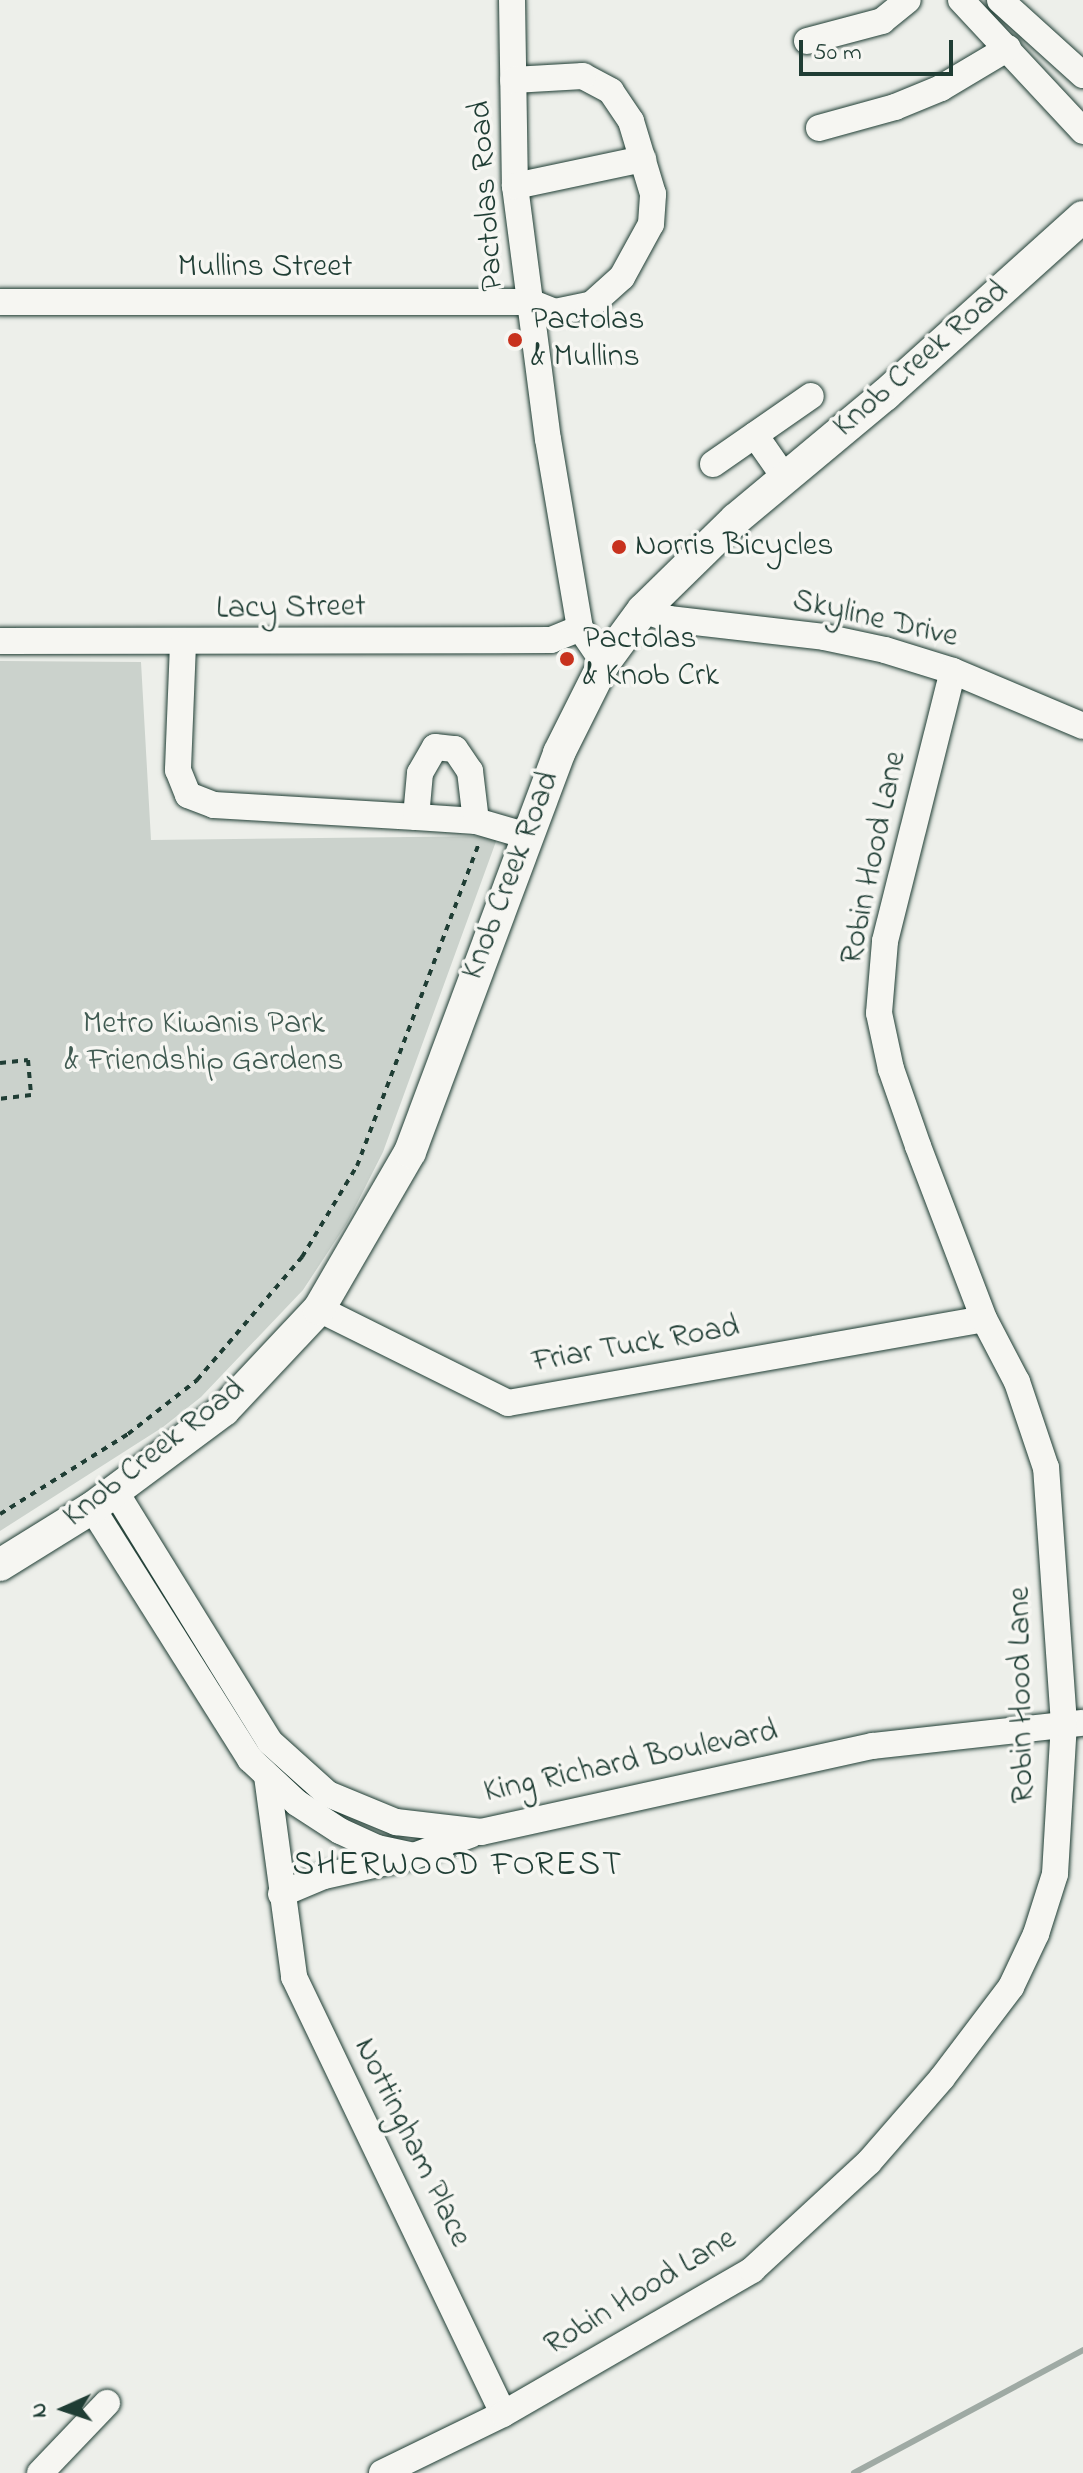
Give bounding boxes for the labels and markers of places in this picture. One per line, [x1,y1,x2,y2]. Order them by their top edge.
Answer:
place label: Pactolas & Mullins [531,303,644,378]
marker: Pactolas & Mullins [506,331,524,349]
place label: Norris Bicycles [635,528,834,566]
marker: Norris Bicycles [610,538,628,556]
place label: Pactolas & Knob Crk [583,622,719,697]
marker: Pactolas & Knob Crk [558,650,576,668]

